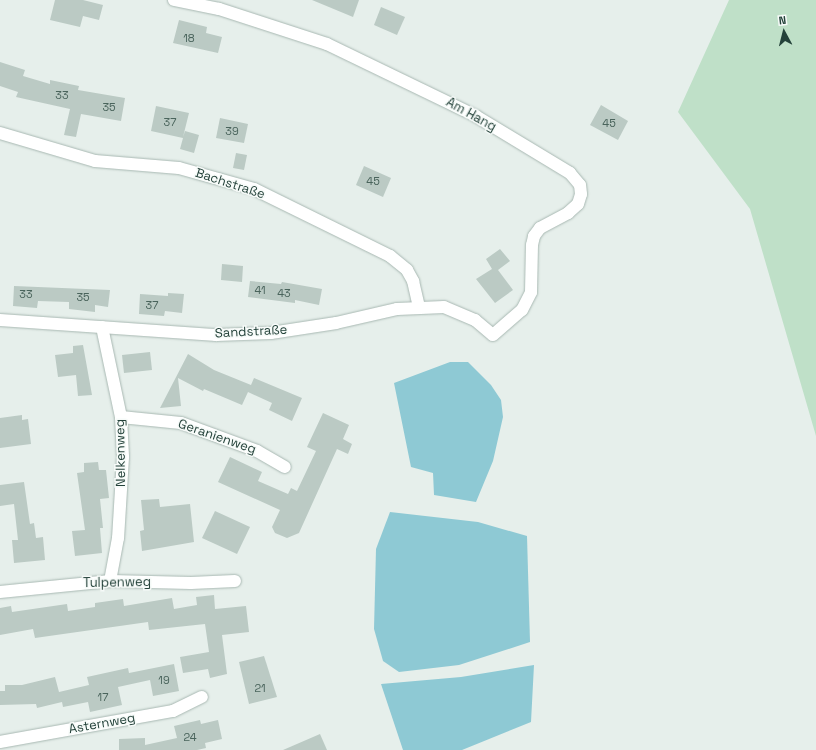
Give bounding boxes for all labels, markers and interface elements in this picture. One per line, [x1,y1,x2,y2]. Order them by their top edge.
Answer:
north arrow [764,12,804,52]
text: N [778,13,787,27]
house number: 18 [183,31,195,45]
house number: 33 [55,88,69,102]
street label: Am Hang [443,95,499,135]
house number: 35 [102,100,116,114]
house number: 37 [164,115,176,129]
house number: 45 [602,116,616,130]
house number: 39 [225,124,239,138]
street label: Bachstraße [193,165,267,203]
house number: 45 [366,174,380,188]
house number: 41 [254,283,266,297]
house number: 43 [277,286,291,300]
house number: 33 [19,287,33,301]
house number: 35 [76,290,90,304]
house number: 37 [146,298,158,312]
street label: Sandstraße [214,322,288,342]
street label: Geranienweg [176,416,258,458]
street label: Nelkenweg [113,419,129,487]
street label: Tulpenweg [83,575,151,591]
house number: 19 [158,673,170,687]
house number: 21 [254,681,266,695]
house number: 17 [98,690,108,704]
street label: Asternweg [67,710,137,738]
house number: 24 [183,730,197,744]

